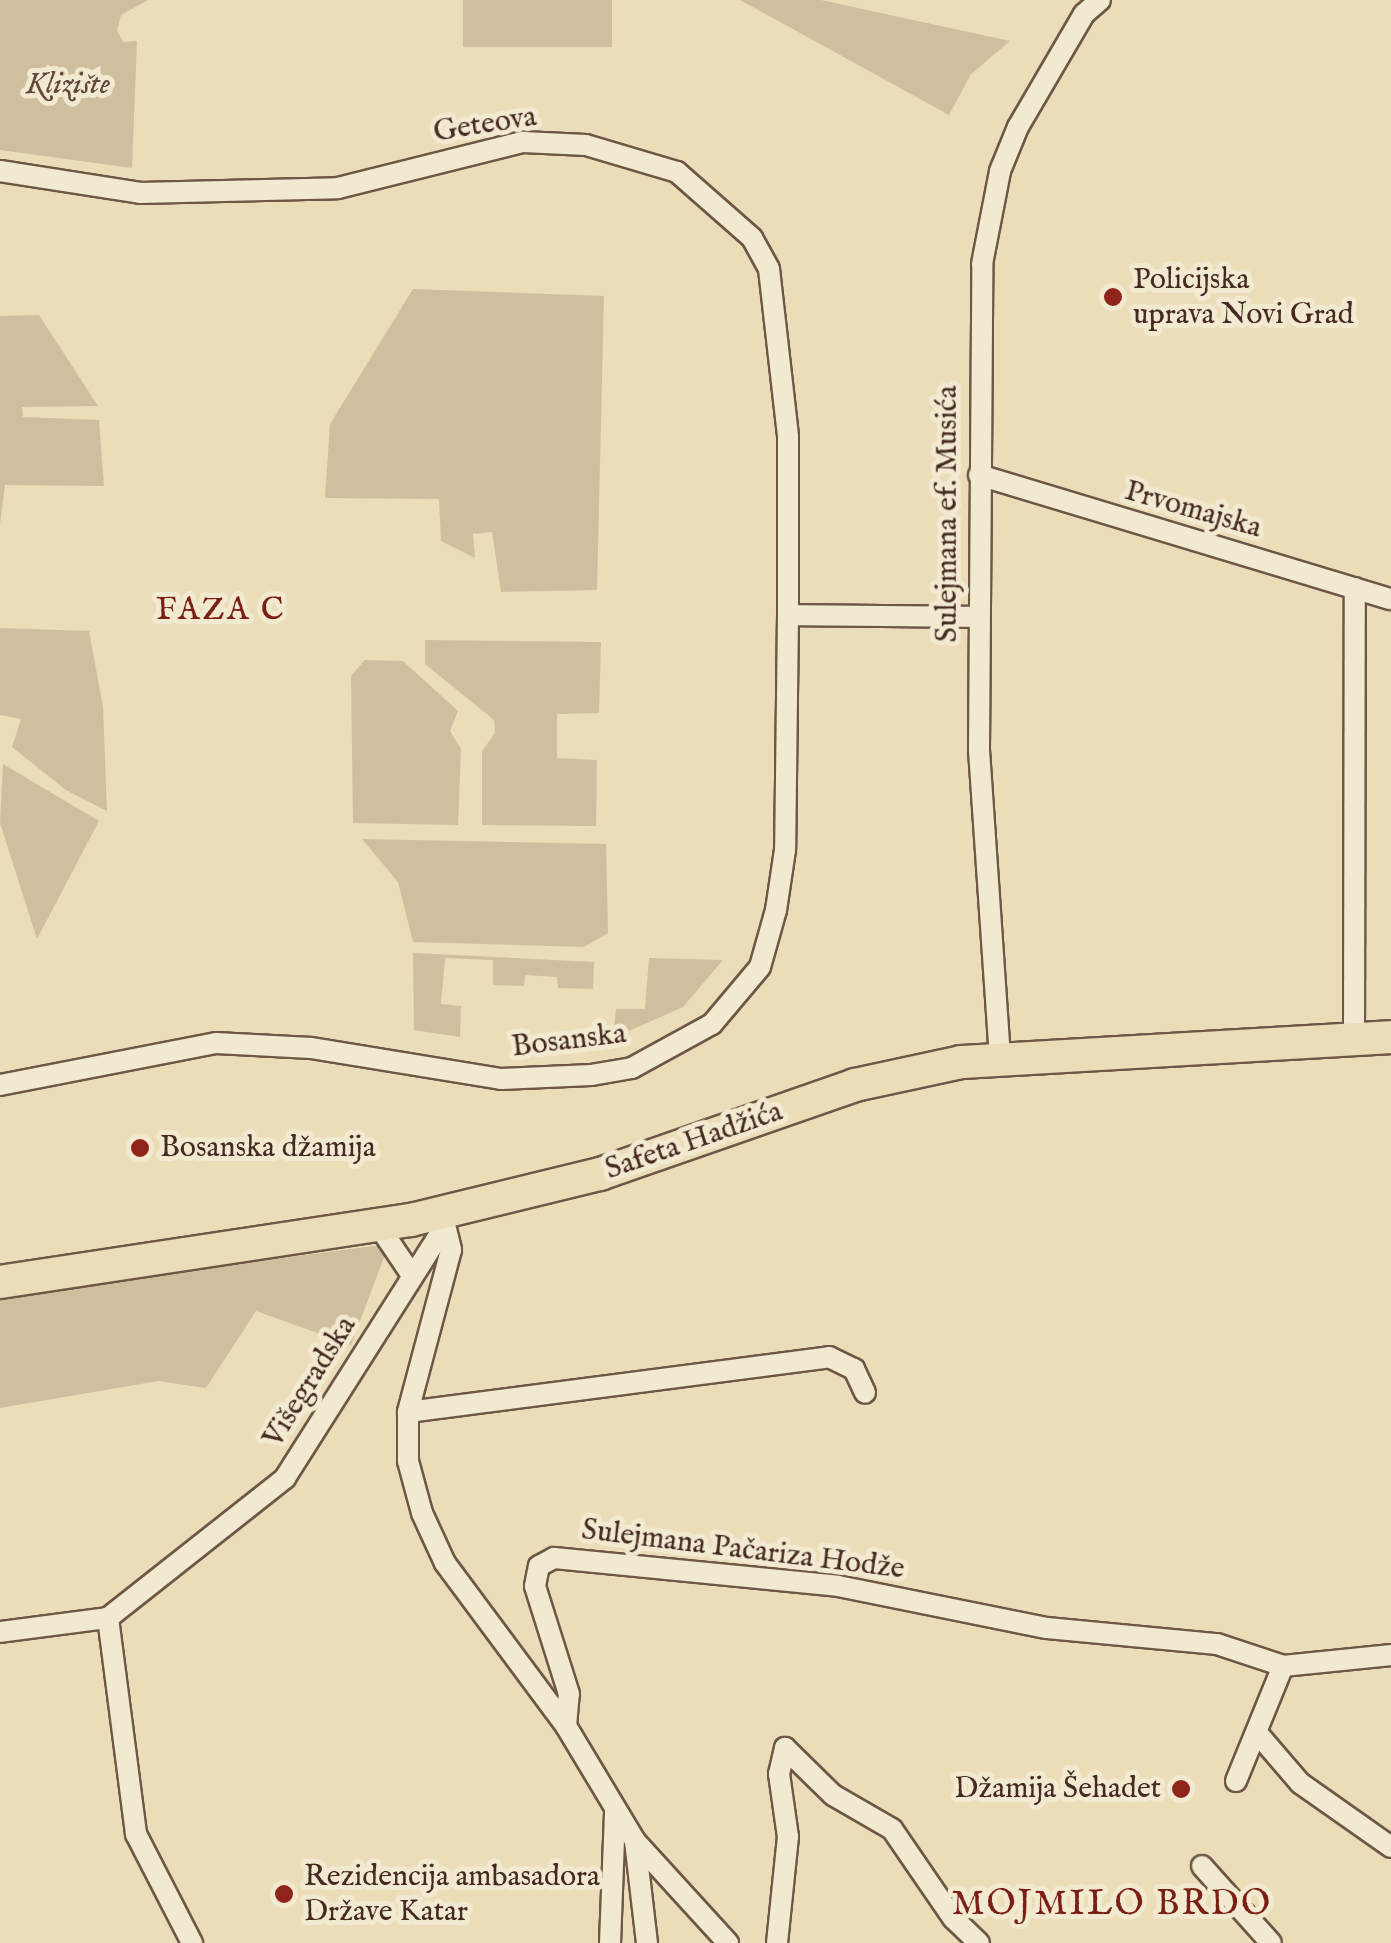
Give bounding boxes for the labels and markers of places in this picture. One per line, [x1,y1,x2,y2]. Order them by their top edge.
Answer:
place label: Policijska uprava Novi Grad [1133,262,1354,332]
marker: Policijska uprava Novi Grad [1102,286,1124,308]
place label: Bosanska džamija [160,1130,376,1166]
marker: Bosanska džamija [129,1137,151,1159]
place label: Džamija Šehadet [954,1771,1161,1807]
marker: Džamija Šehadet [1170,1778,1192,1800]
place label: Rezidencija ambasadora Države Katar [304,1859,600,1930]
marker: Rezidencija ambasadora Države Katar [273,1883,295,1905]

